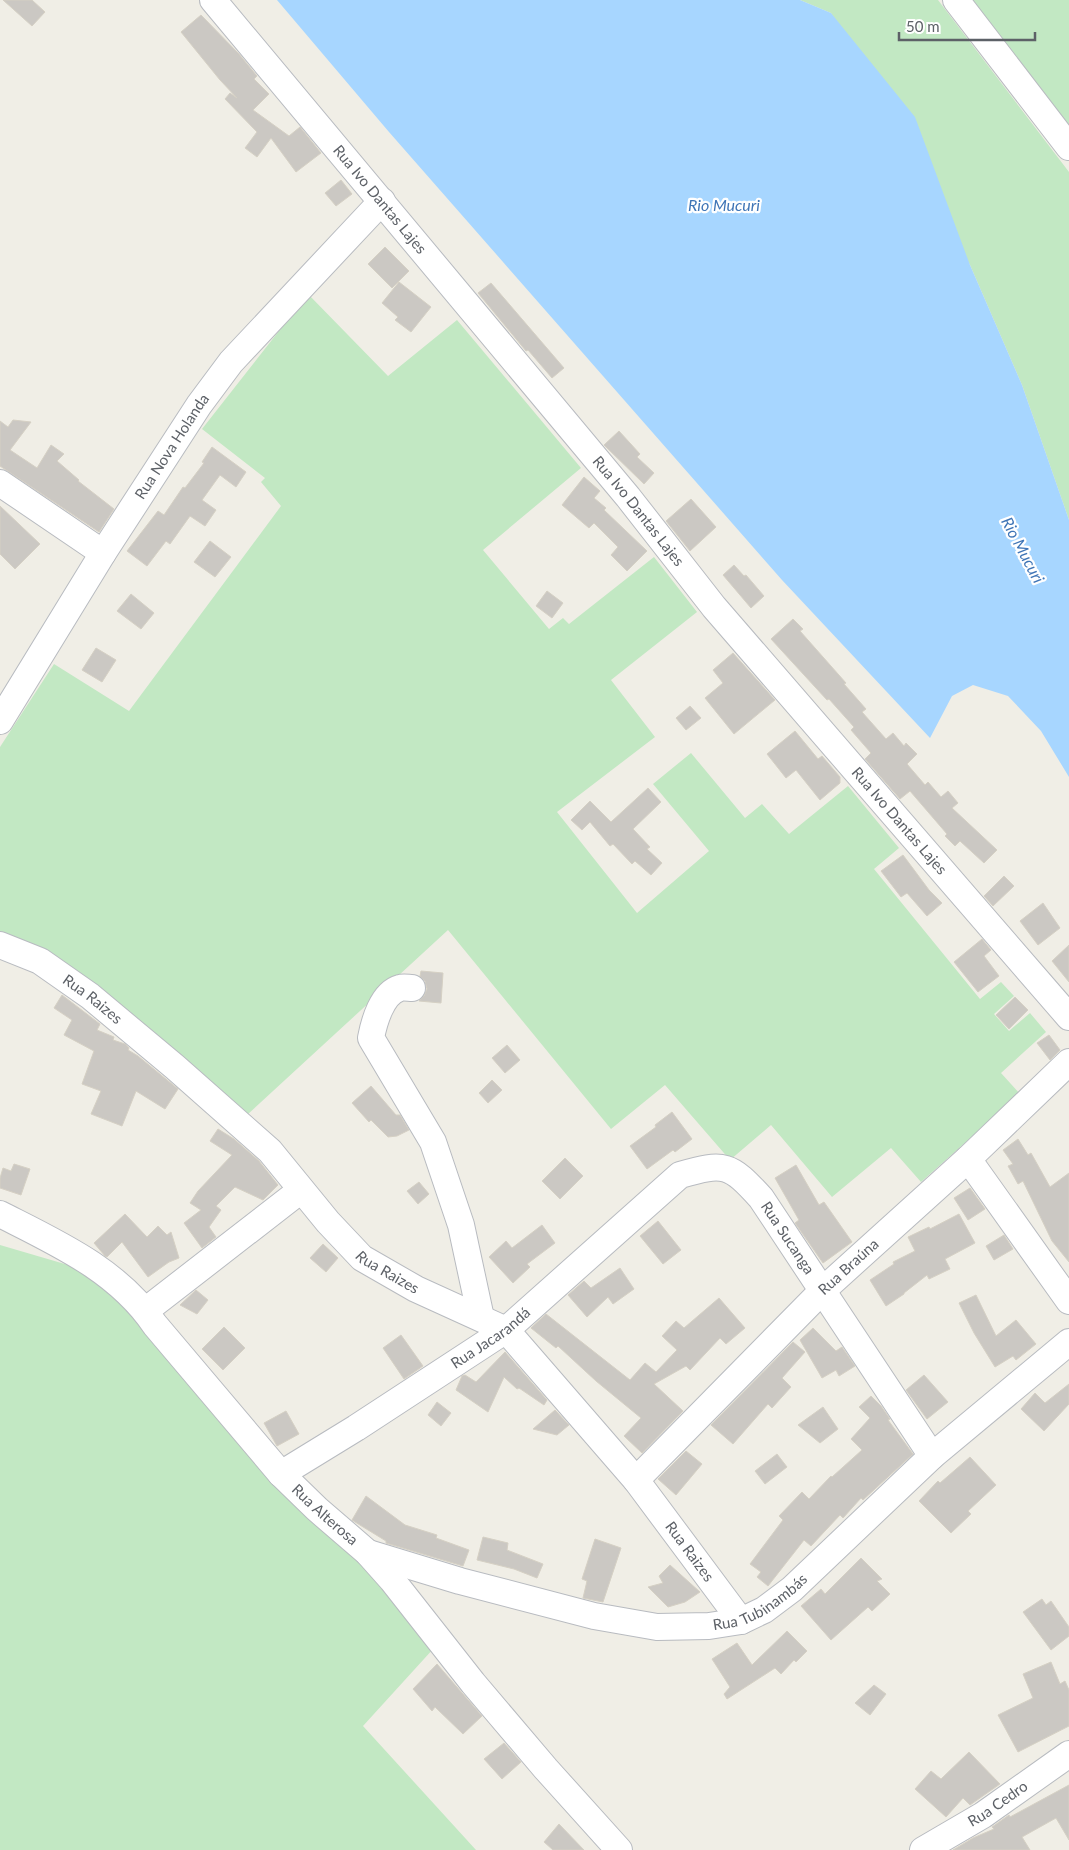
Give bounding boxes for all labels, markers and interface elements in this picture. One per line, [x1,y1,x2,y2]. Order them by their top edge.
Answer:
scale bar [899,10,1035,42]
text: 50 m [906,17,940,35]
street label: Rua Ivo Dantas Lajes [330,141,431,257]
water label: Rio Mucuri [688,195,760,214]
street label: Rua Nova Holanda [130,390,212,502]
street label: Rua Ivo Dantas Lajes [589,452,689,569]
water label: Rio Mucuri [998,514,1049,586]
street label: Rua Ivo Dantas Lajes [849,763,951,878]
street label: Rua Raizes [60,970,126,1027]
street label: Rua Sucanga [758,1198,819,1277]
street label: Rua Braúna [814,1234,882,1298]
street label: Rua Raizes [352,1247,423,1297]
street label: Rua Jacarandá [447,1303,533,1372]
street label: Rua Alterosa [289,1480,362,1548]
street label: Rua Raizes [662,1518,718,1585]
street label: Rua Tubinambás [711,1570,810,1633]
street label: Rua Cedro [964,1776,1031,1830]

